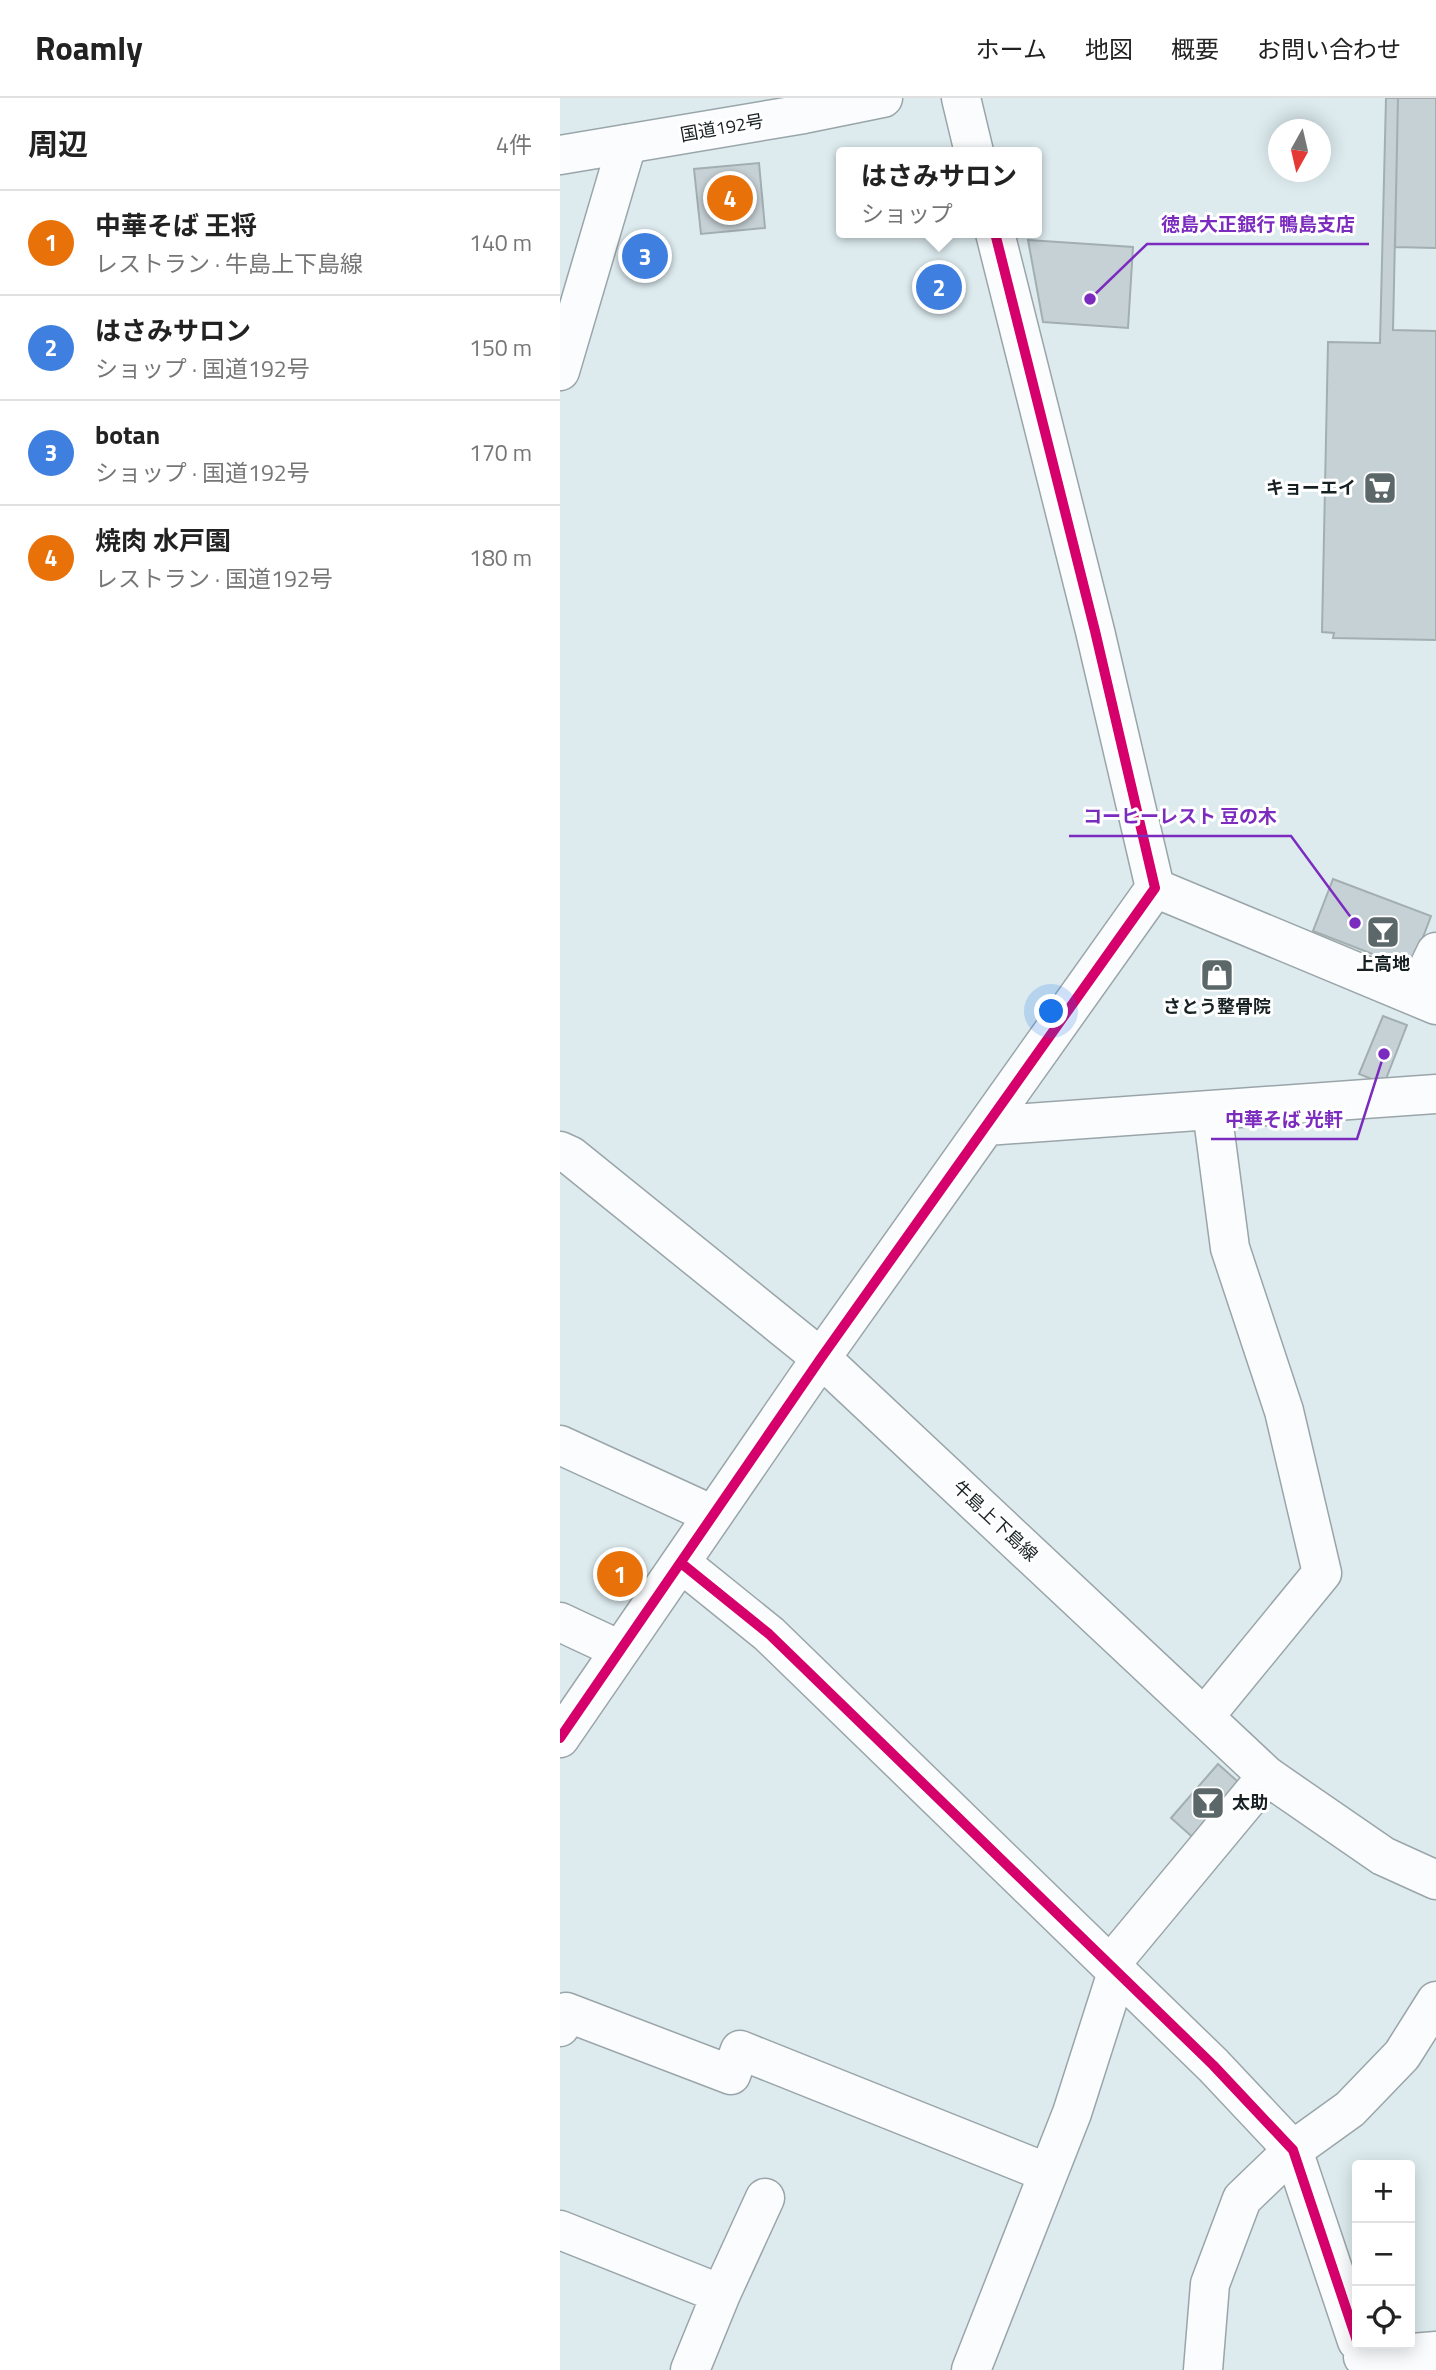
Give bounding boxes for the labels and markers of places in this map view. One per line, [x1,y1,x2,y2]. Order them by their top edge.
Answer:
pin: 4 [707,172,753,224]
callout: 徳島大正銀行 鴨島支店 [1147,204,1369,244]
pin: 3 [622,230,668,282]
pin: 2 [916,261,962,313]
supermarket icon: キョーエイ [1361,469,1399,507]
place label: キョーエイ [1266,474,1356,501]
callout: コーヒーレスト 豆の木 [1069,796,1291,836]
bar icon: 上高地 [1364,913,1402,951]
place label: 上高地 [1356,950,1410,977]
shop icon: さとう整骨院 [1198,956,1236,994]
place label: さとう整骨院 [1163,993,1271,1020]
callout: 中華そば 光軒 [1211,1099,1357,1139]
pin: 1 [597,1548,643,1600]
bar icon: 太助 [1189,1784,1227,1822]
place label: 太助 [1232,1789,1268,1816]

